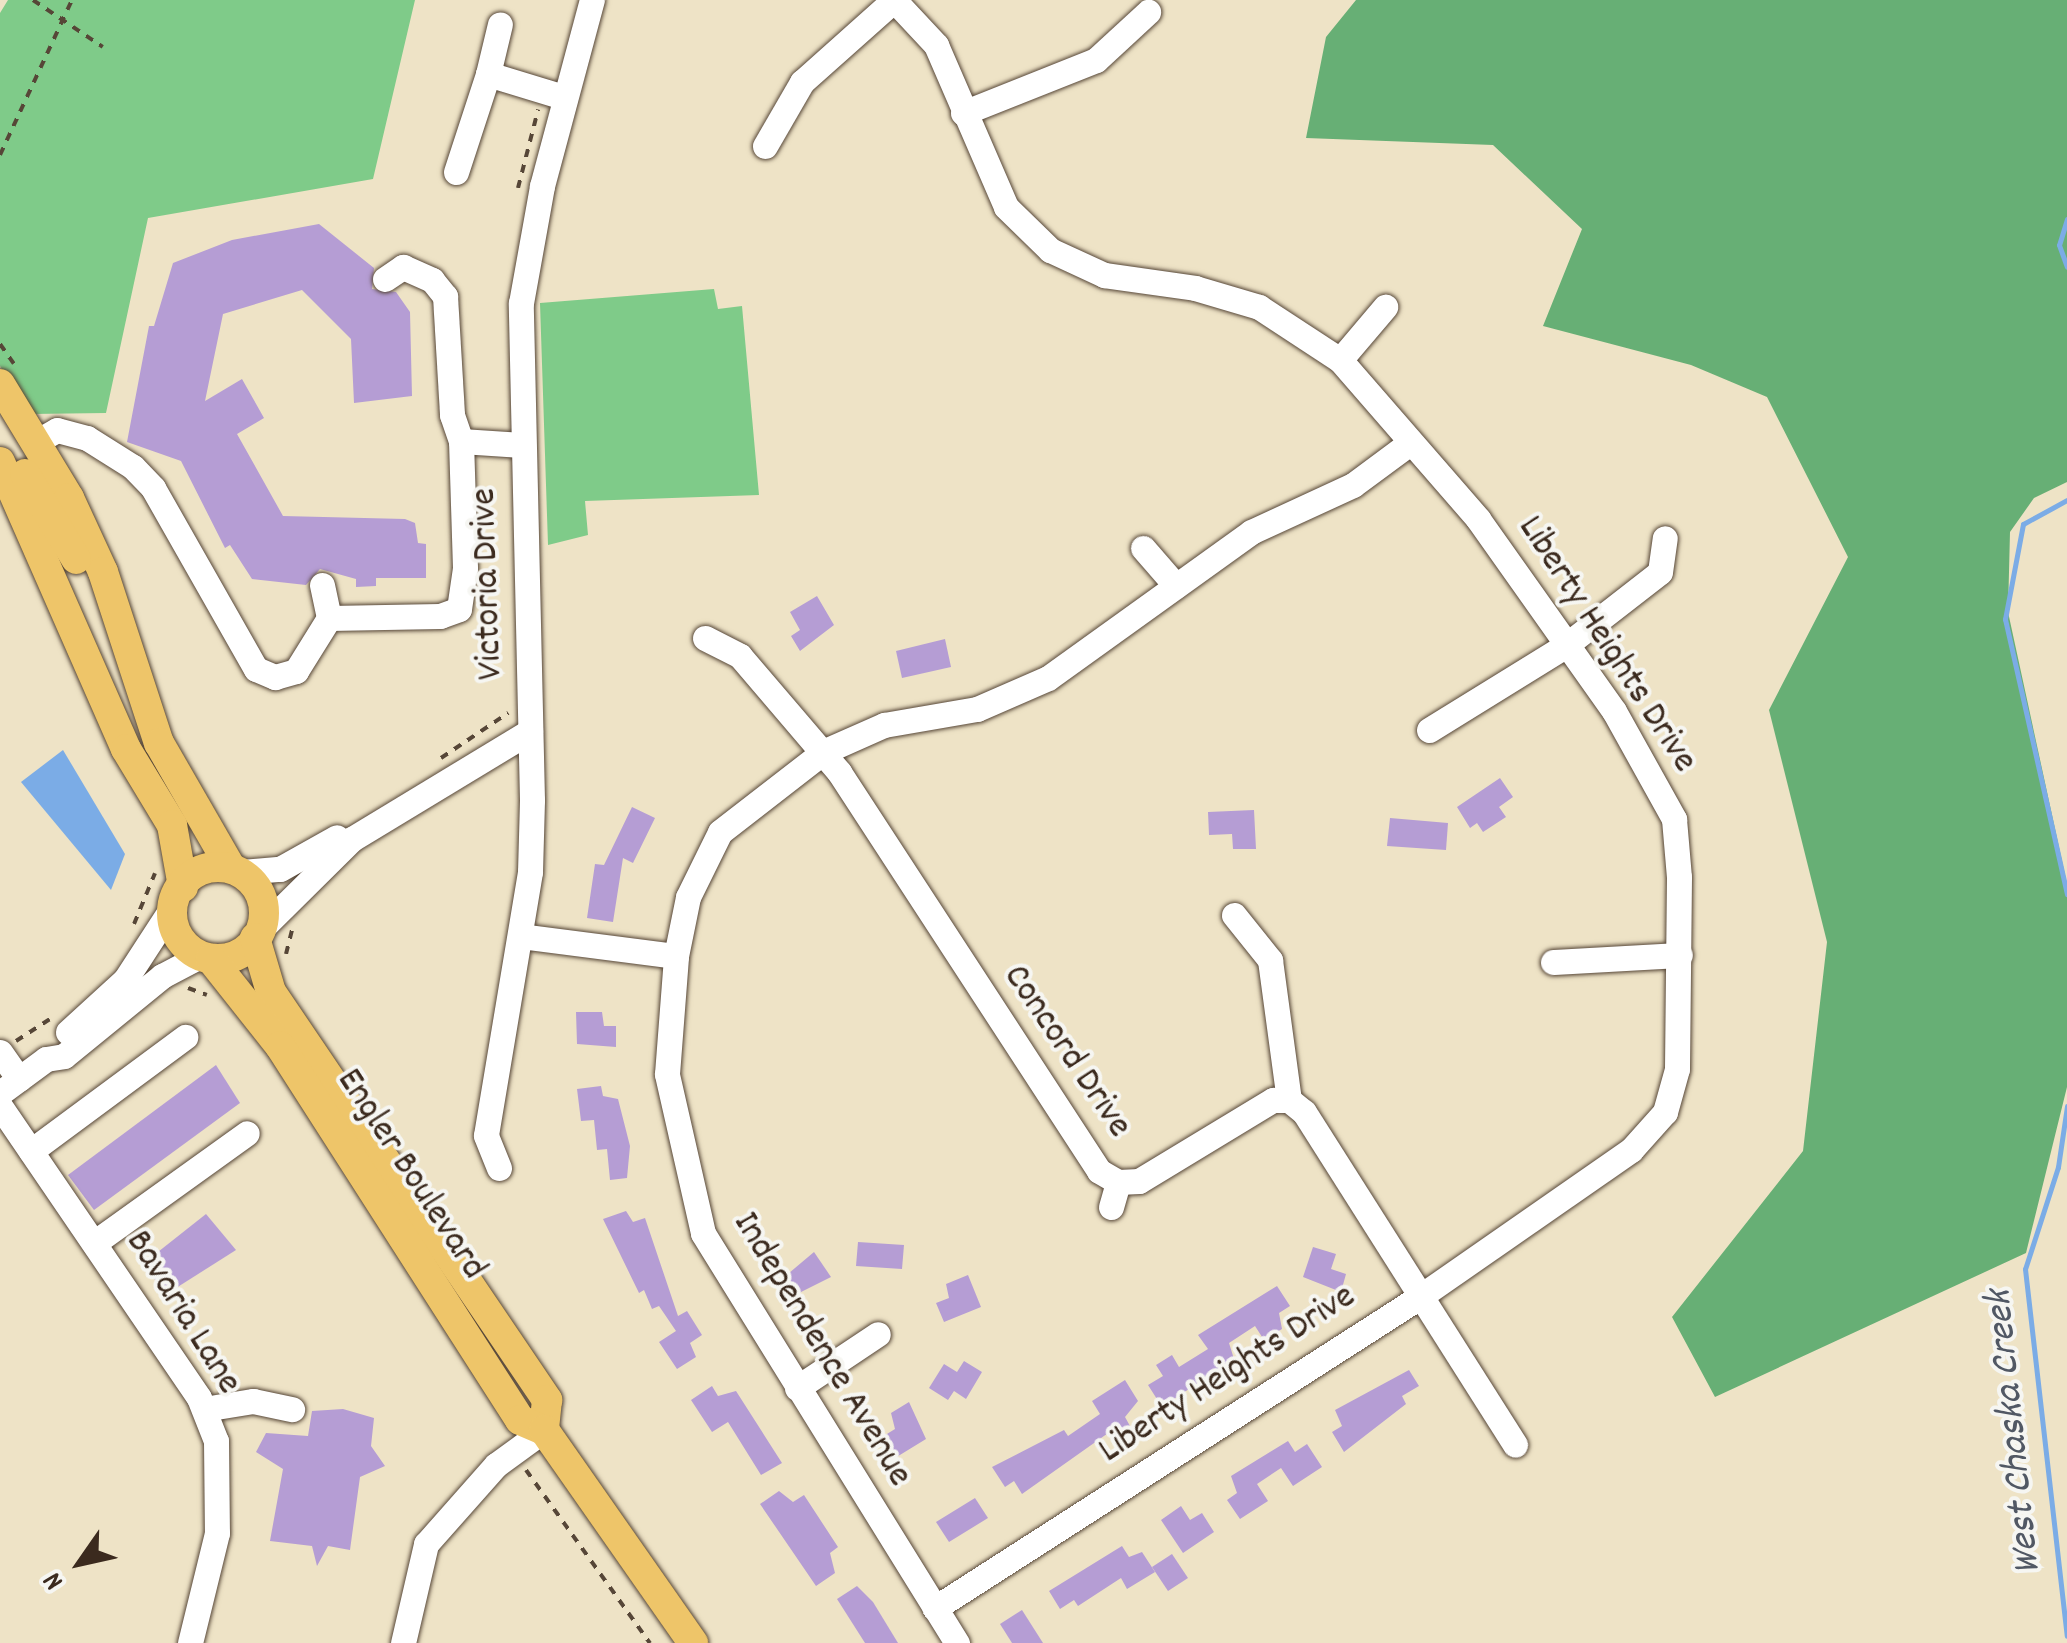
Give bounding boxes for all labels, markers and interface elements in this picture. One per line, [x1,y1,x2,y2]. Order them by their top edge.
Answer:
street label: Victoria Drive [463,487,515,681]
street label: Liberty Heights Drive [1506,508,1706,782]
street label: Concord Drive [991,957,1141,1147]
street label: Engler Boulevard [325,1061,495,1289]
street label: Independence Avenue [721,1204,921,1496]
street label: Bavaria Lane [114,1223,250,1403]
street label: Liberty Heights Drive [1091,1275,1365,1475]
water label: West Chaska Creek [1977,1288,2055,1576]
north arrow [30,1513,130,1613]
text: N [35,1563,76,1597]

